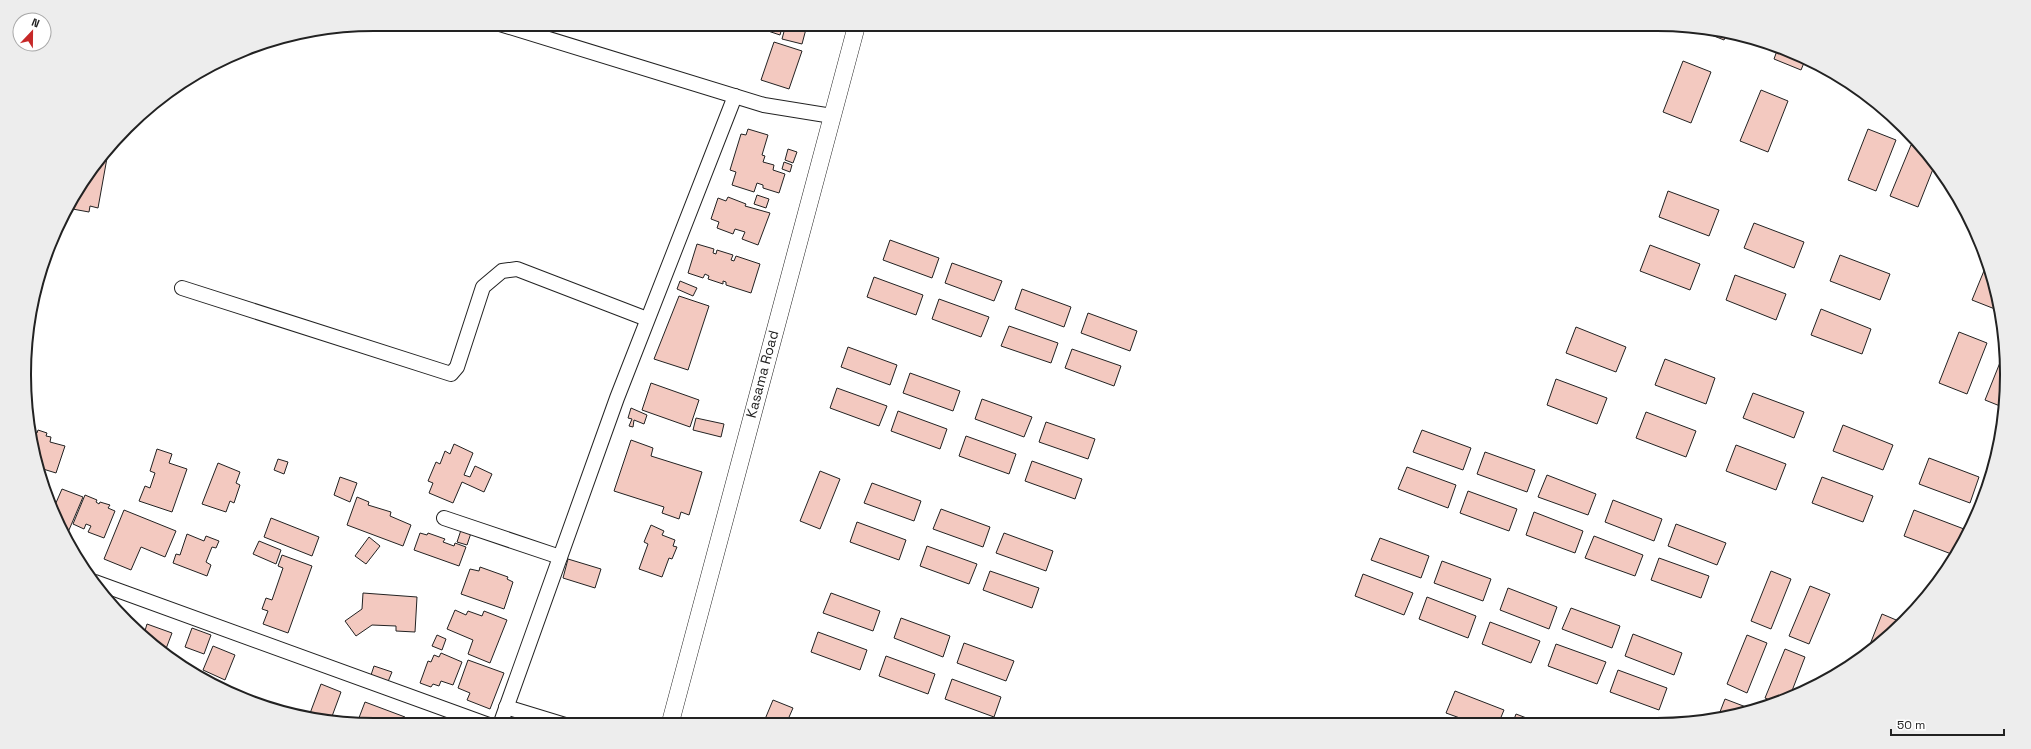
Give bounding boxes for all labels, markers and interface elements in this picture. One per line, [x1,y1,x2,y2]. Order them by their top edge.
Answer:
north arrow [12,12,52,52]
text: N [30,15,42,31]
street label: Kasama Road [742,328,782,420]
scale bar [1891,711,2004,737]
text: 50 m [1897,717,1925,733]

